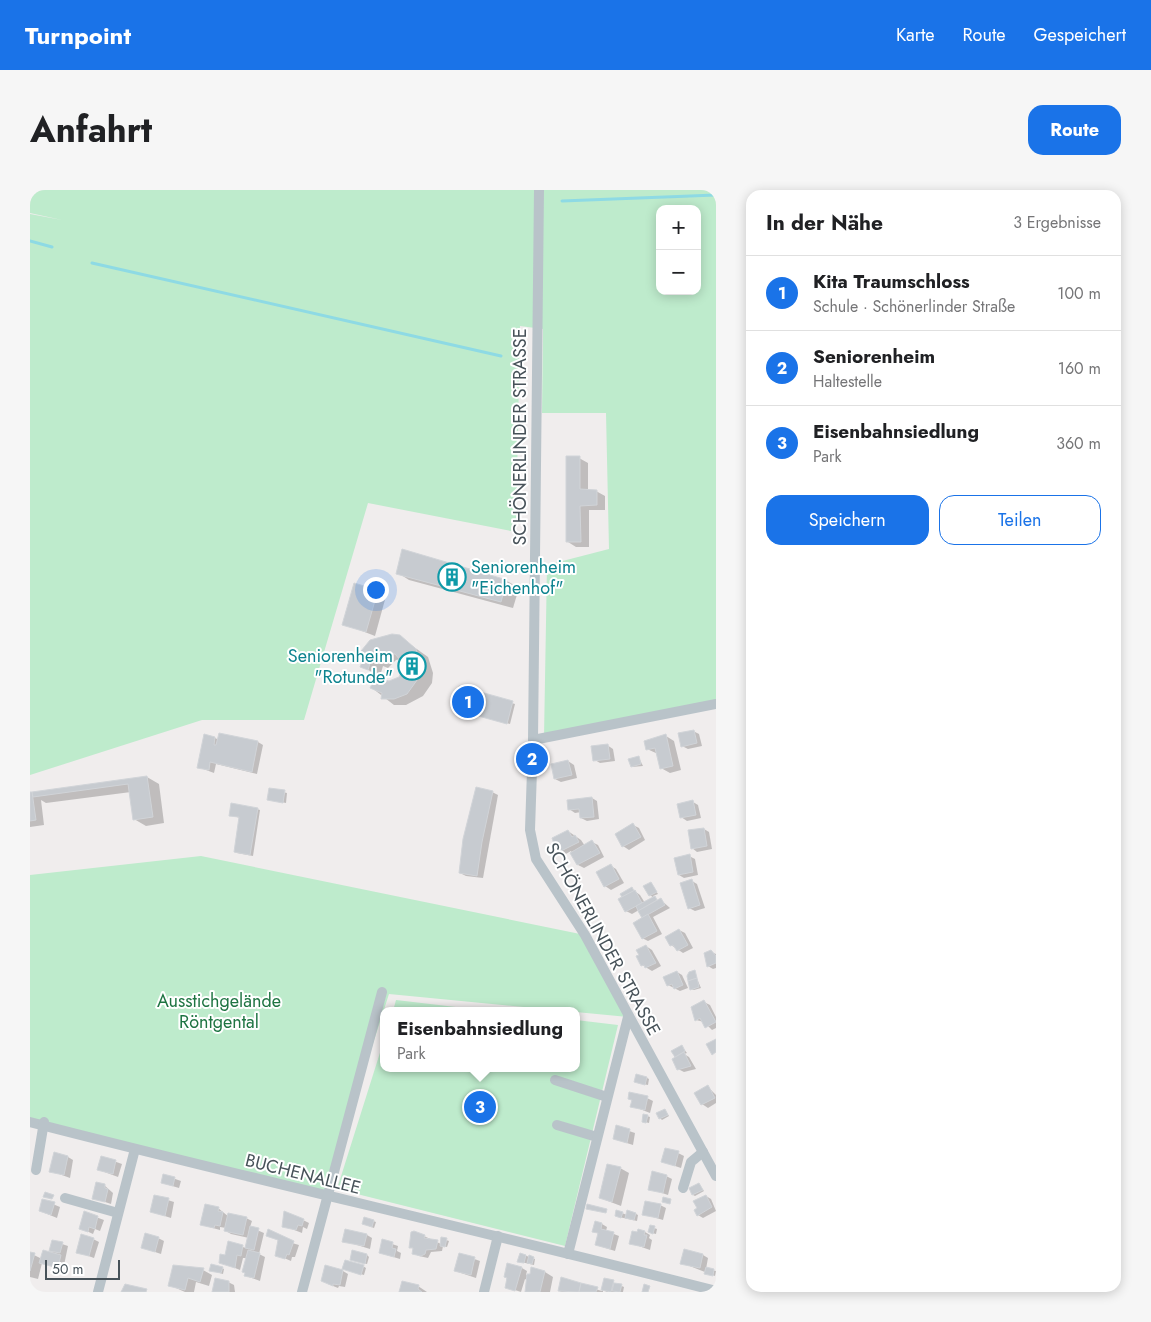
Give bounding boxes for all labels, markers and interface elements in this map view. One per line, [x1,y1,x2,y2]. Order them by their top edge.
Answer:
text: Turnpoint [25,18,131,53]
text: Karte [896,22,935,48]
text: Route [963,22,1005,48]
text: Gespeichert [1033,22,1126,48]
text: Anfahrt [30,105,152,155]
button: Route [1028,105,1121,155]
map controls [656,205,701,295]
button: + [656,205,701,250]
text: In der Nähe [766,208,883,238]
text: 3 Ergebnisse [1013,211,1101,234]
button: − [656,250,701,295]
text: Kita Traumschloss [813,268,970,295]
text: 1 [778,282,786,305]
text: 100 m [1057,282,1101,305]
text: Schule · Schönerlinder Straße [813,295,1015,318]
street label: SCHÖNERLINDER STRASSE [507,328,533,546]
text: Seniorenheim [813,343,935,370]
text: 2 [777,357,787,380]
text: 160 m [1058,357,1101,380]
text: Haltestelle [813,370,882,393]
text: Eisenbahnsiedlung [813,418,979,445]
text: 3 [777,432,787,455]
text: 360 m [1056,432,1101,455]
text: Park [813,445,842,468]
button: Speichern [766,495,929,545]
button: Teilen [939,495,1101,545]
place label: Seniorenheim "Eichenhof" [471,554,576,601]
building icon: Seniorenheim "Eichenhof" [437,562,467,592]
your location [363,577,389,603]
place label: Seniorenheim "Rotunde" [288,643,393,690]
building icon: Seniorenheim "Rotunde" [397,651,427,681]
pin: 1 [452,683,484,721]
pin: 2 [516,740,548,778]
street label: SCHÖNERLINDER STRASSE [539,838,667,1040]
park label: Ausstichgelände Röntgental [157,988,281,1035]
popup [380,1007,580,1072]
text: Eisenbahnsiedlung [397,1015,563,1042]
text: Park [397,1042,426,1065]
pin: 3 [464,1088,496,1126]
street label: BUCHENALLEE [242,1147,364,1201]
scale bar [45,1257,120,1280]
text: 50 m [52,1259,83,1279]

